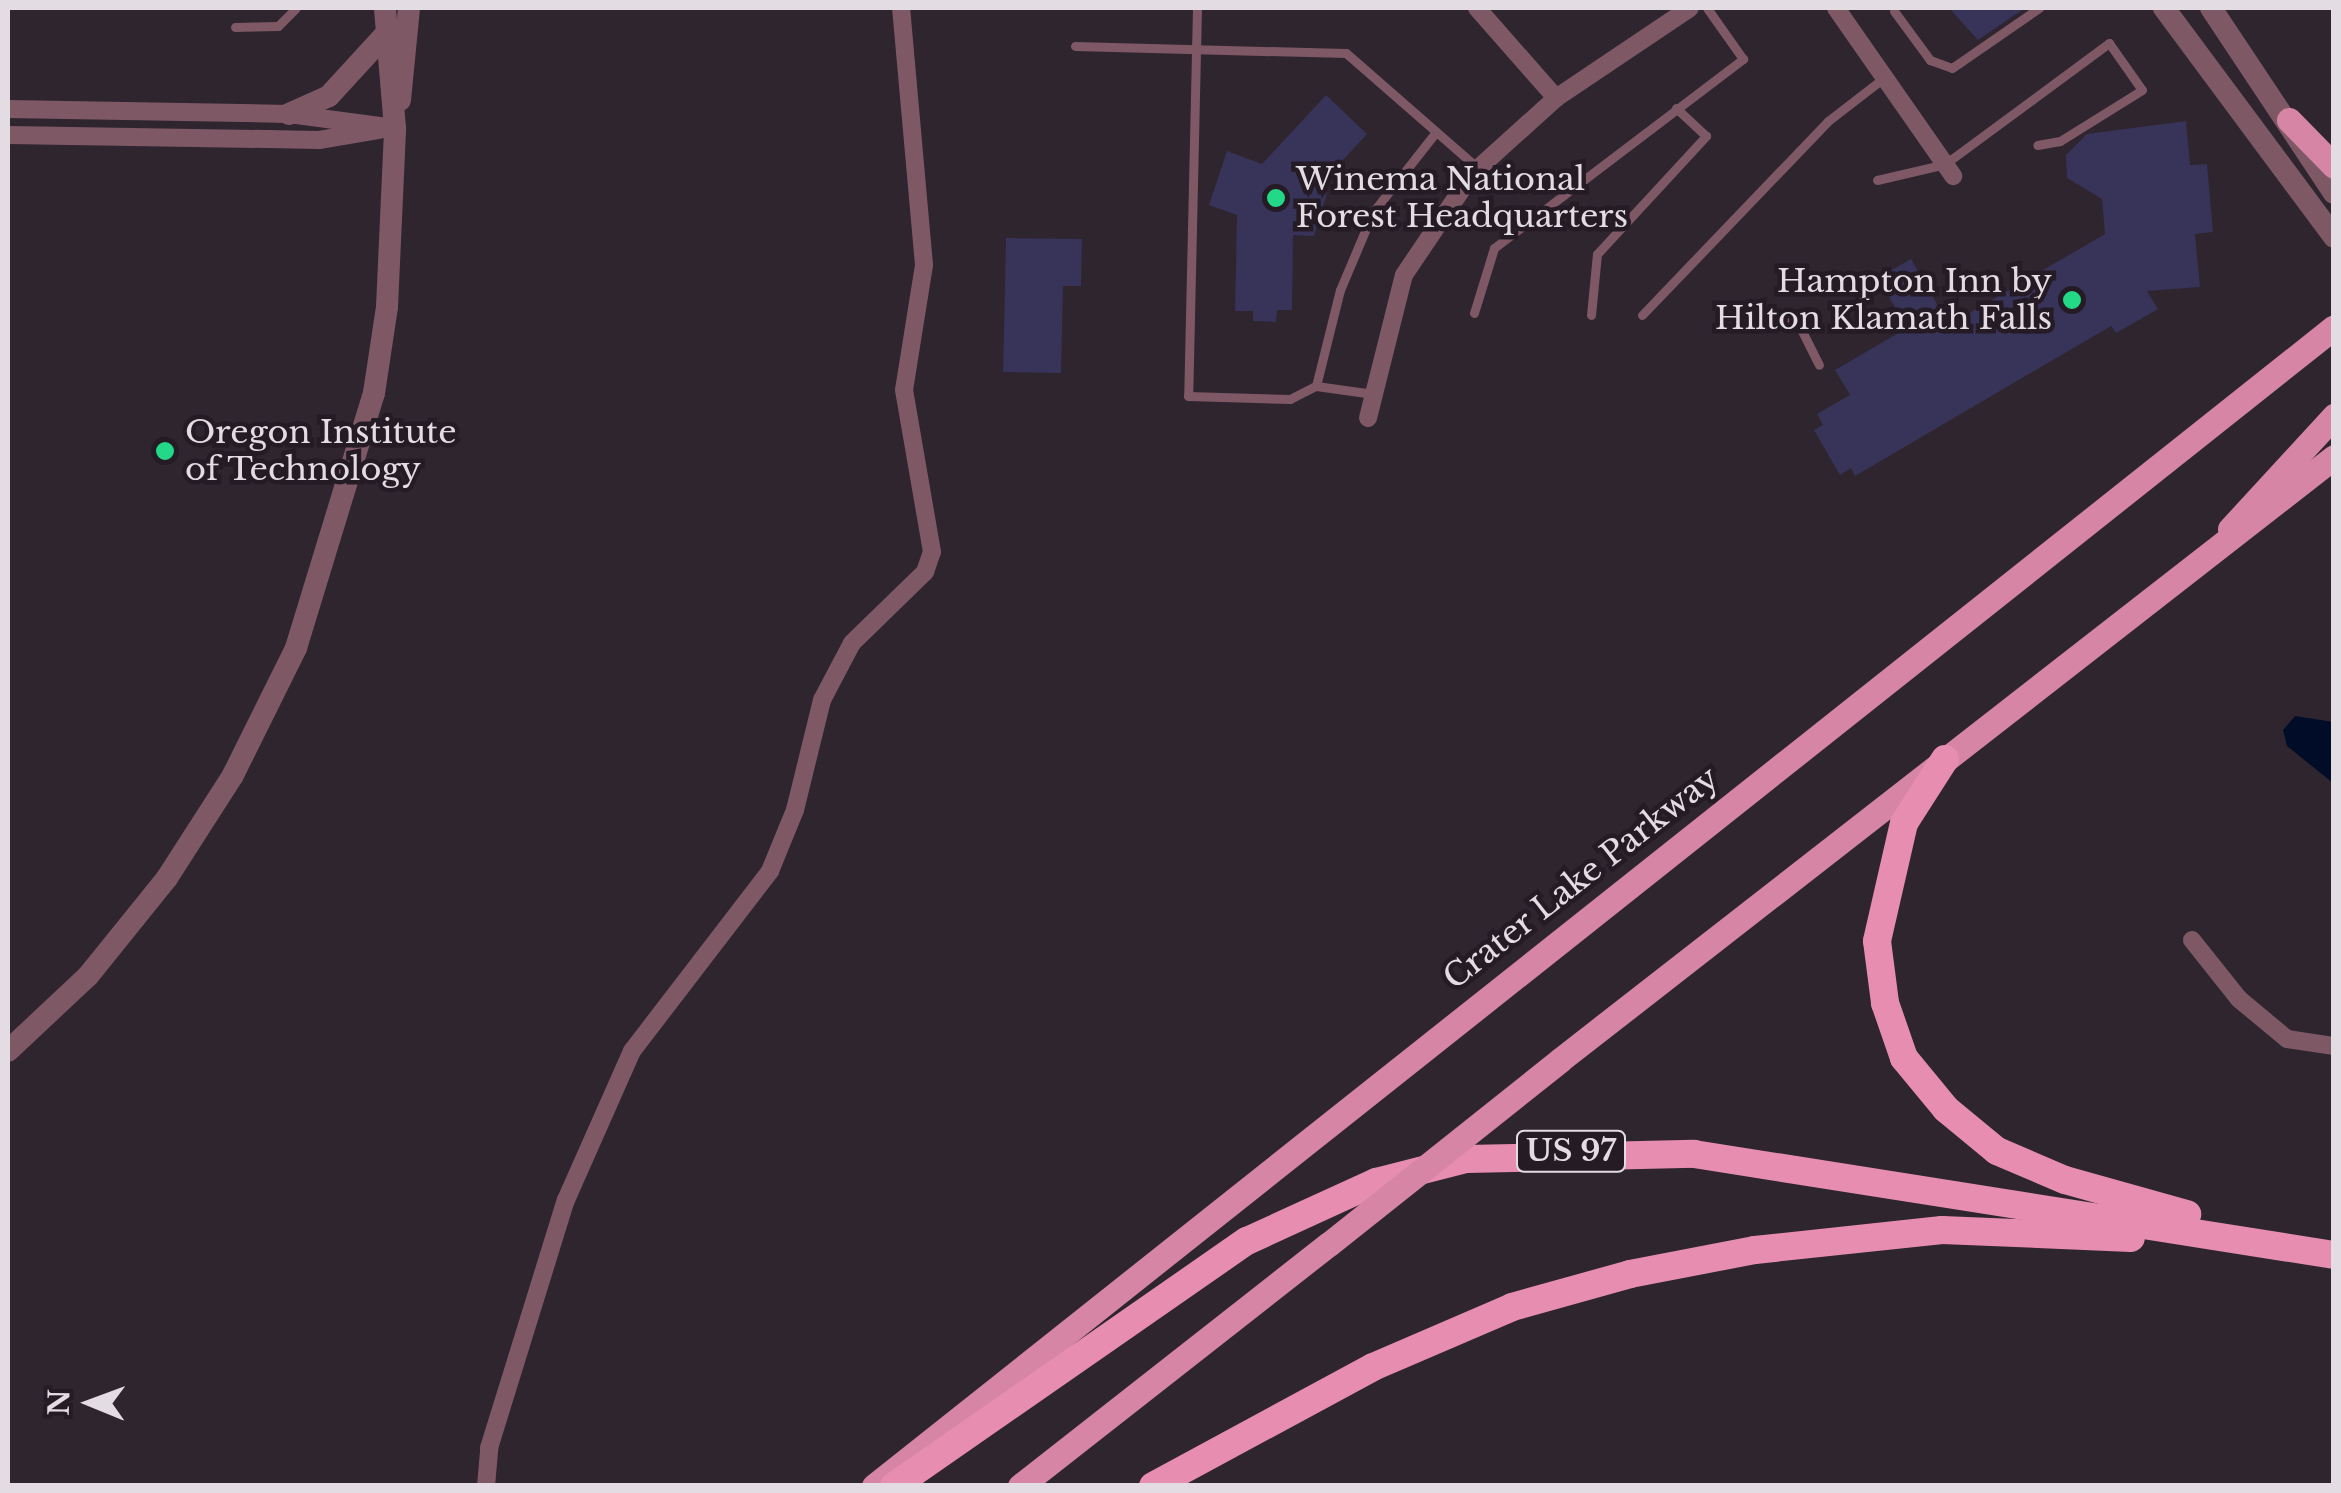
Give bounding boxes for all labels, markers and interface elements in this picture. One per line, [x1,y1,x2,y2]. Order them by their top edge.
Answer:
place label: Winema National Forest Headquarters [1296,161,1628,236]
marker: Winema National Forest Headquarters [1265,187,1287,209]
place label: Hampton Inn by Hilton Klamath Falls [1715,263,2052,338]
marker: Hampton Inn by Hilton Klamath Falls [2061,289,2083,311]
place label: Oregon Institute of Technology [185,414,457,489]
marker: Oregon Institute of Technology [154,440,176,462]
street label: Crater Lake Parkway [1435,758,1727,998]
road number: US 97 [1516,1126,1626,1176]
north arrow [40,1353,140,1453]
text: N [42,1389,77,1416]

